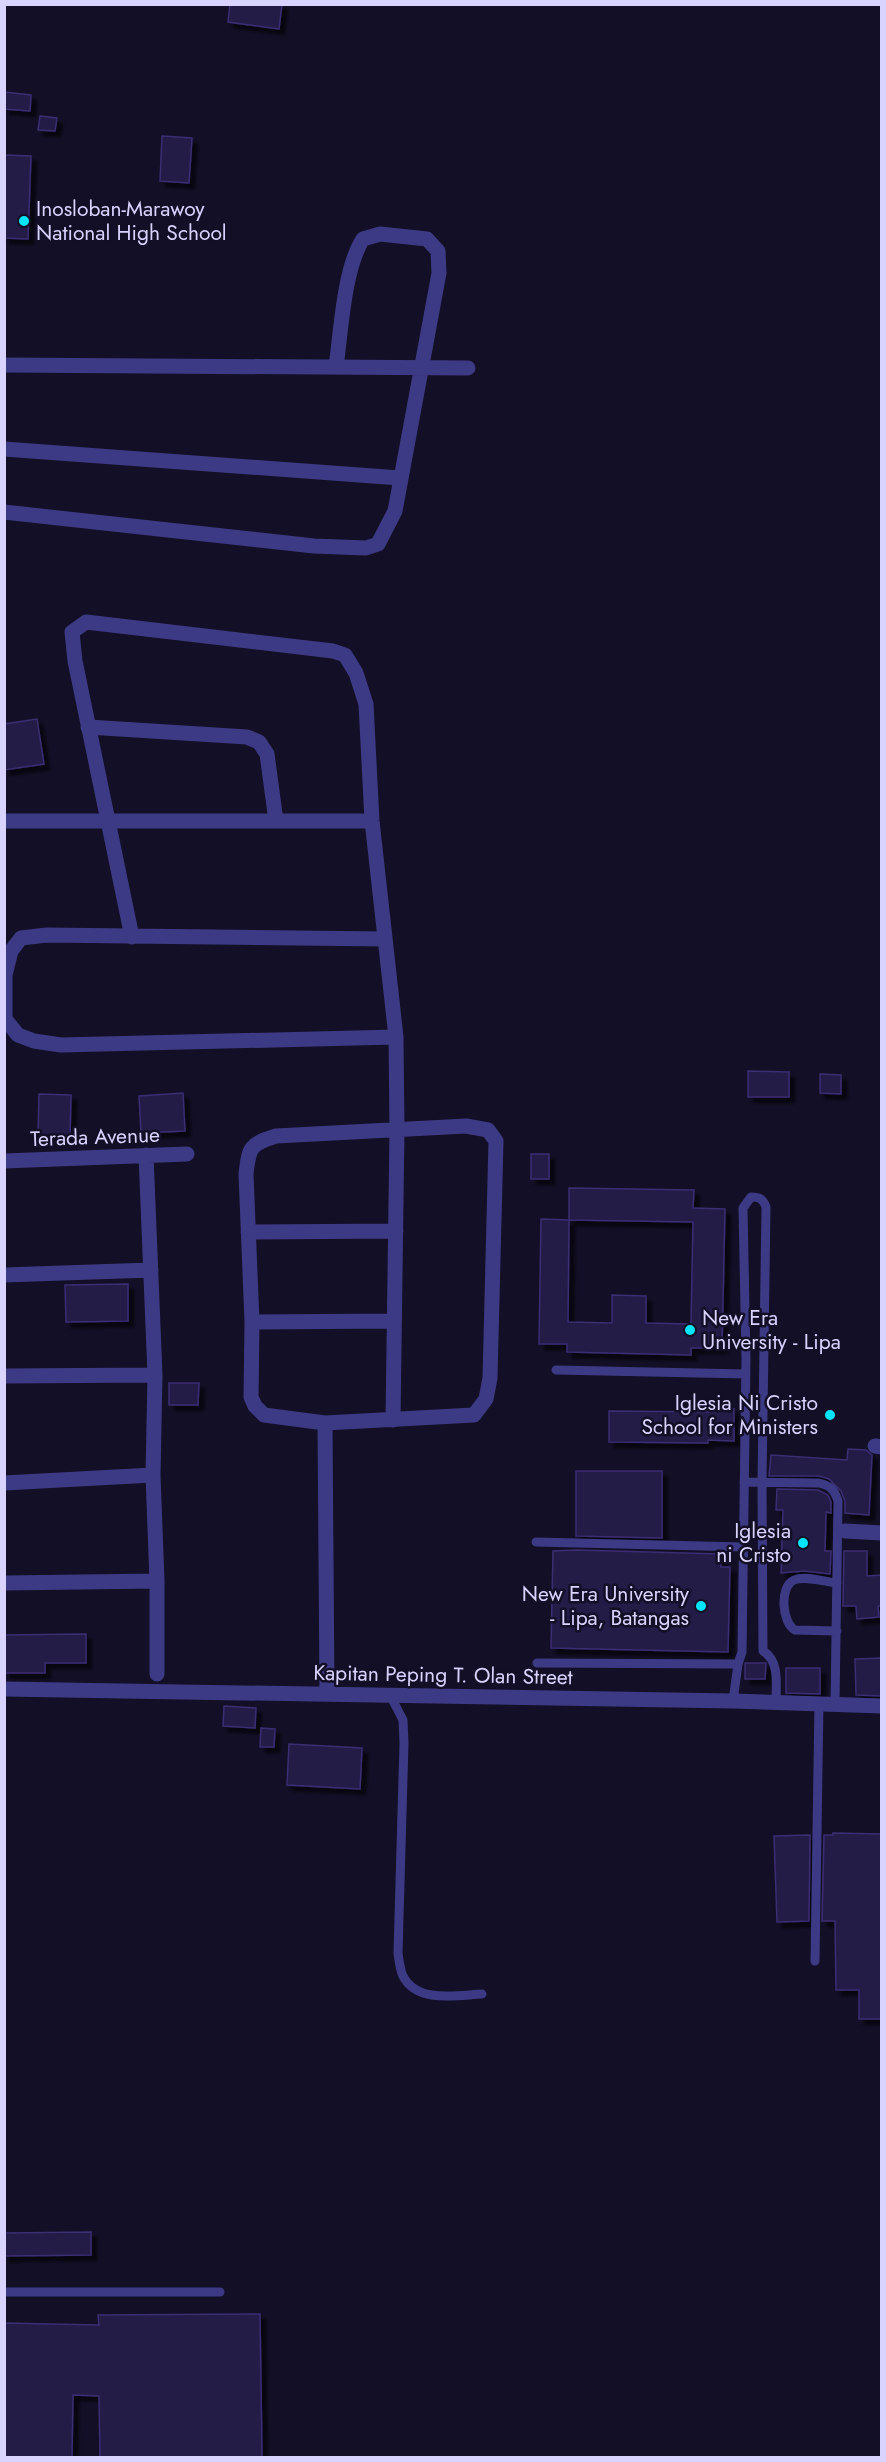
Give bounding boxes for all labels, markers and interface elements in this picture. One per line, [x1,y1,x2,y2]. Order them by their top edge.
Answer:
place label: Inosloban-Marawoy National High School [36,194,227,248]
marker: Inosloban-Marawoy National High School [17,214,31,228]
street label: Terada Avenue [30,1120,160,1154]
place label: New Era University - Lipa [702,1303,841,1357]
marker: New Era University - Lipa [683,1323,697,1337]
place label: Iglesia Ni Cristo School for Ministers [641,1388,818,1442]
marker: Iglesia Ni Cristo School for Ministers [823,1408,837,1422]
place label: Iglesia ni Cristo [716,1516,791,1570]
marker: Iglesia ni Cristo [796,1536,810,1550]
place label: New Era University - Lipa, Batangas [522,1579,690,1633]
marker: New Era University - Lipa, Batangas [694,1599,708,1613]
street label: Kapitan Peping T. Olan Street [313,1658,573,1692]

